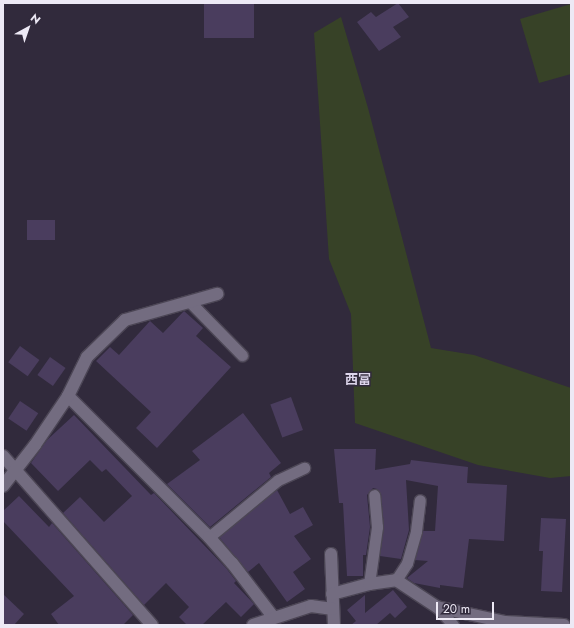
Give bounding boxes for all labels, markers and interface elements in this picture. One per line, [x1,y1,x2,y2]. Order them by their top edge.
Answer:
north arrow [8,8,48,48]
text: N [27,10,44,28]
district label: 西富 [345,372,371,388]
scale bar [438,594,496,620]
text: 20 m [443,600,470,618]

